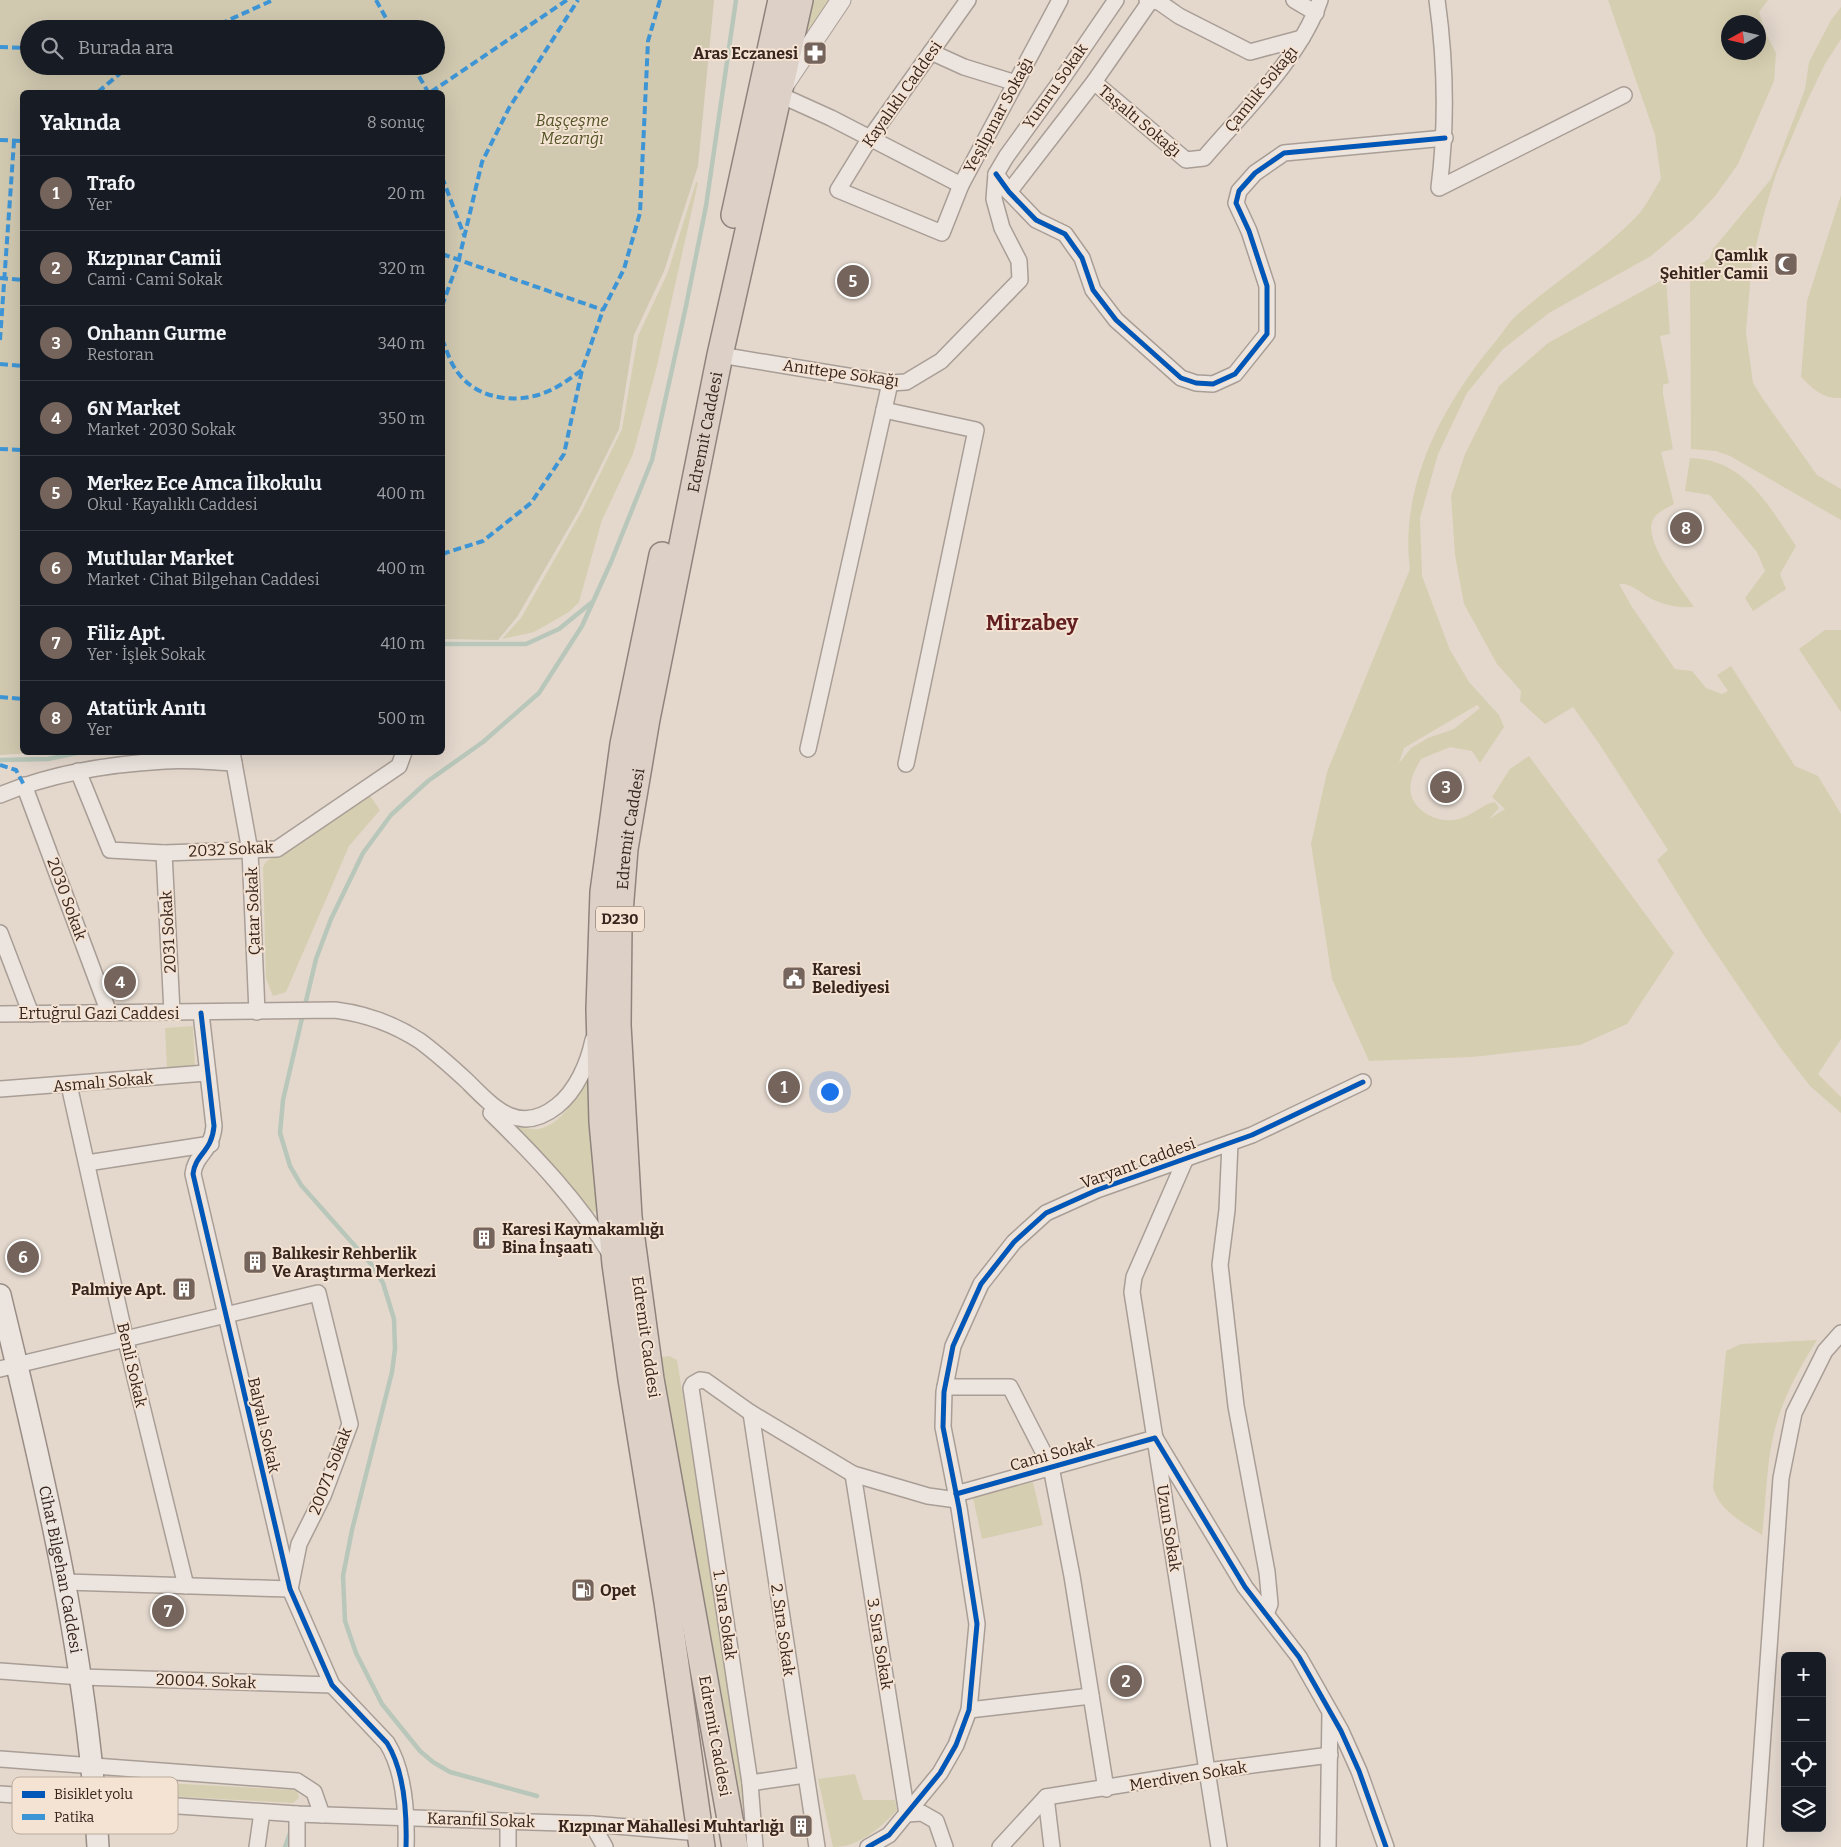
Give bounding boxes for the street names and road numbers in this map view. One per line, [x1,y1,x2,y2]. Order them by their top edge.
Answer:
street label: Kayalıklı Caddesi [858,37,946,151]
street label: Yumru Sokak [1019,40,1091,132]
street label: Çamlık Sokağı [1221,42,1302,136]
street label: Yeşilpınar Sokağı [960,54,1037,176]
street label: Taşaltı Sokağı [1095,81,1185,161]
street label: Anıttepe Sokağı [782,355,900,391]
street label: Edremit Caddesi [683,370,726,494]
street label: Edremit Caddesi [612,767,648,890]
street label: 2032 Sokak [188,837,274,861]
street label: 2030 Sokak [43,855,91,943]
street label: Çatar Sokak [242,866,264,956]
street label: 2031 Sokak [156,890,180,974]
road number: D230 [596,906,644,932]
street label: Ertuğrul Gazi Caddesi [19,1004,180,1023]
street label: Asmalı Sokak [52,1068,154,1096]
street label: Varyant Caddesi [1078,1133,1198,1193]
street label: Edremit Caddesi [628,1275,664,1399]
street label: Benli Sokak [113,1321,151,1409]
street label: Balyalı Sokak [244,1375,284,1475]
street label: 20071 Sokak [305,1425,355,1517]
street label: Cami Sokak [1008,1433,1096,1475]
street label: Uzun Sokak [1153,1483,1185,1573]
street label: Cihat Bilgehan Caddesi [35,1484,86,1655]
street label: 1. Sıra Sokak [709,1569,741,1661]
street label: 2. Sıra Sokak [767,1583,799,1677]
street label: 3. Sıra Sokak [863,1597,897,1691]
street label: 20004. Sokak [155,1670,257,1692]
street label: Edremit Caddesi [695,1674,735,1798]
street label: Merdiven Sokak [1128,1757,1248,1795]
street label: Karanfil Sokak [427,1809,535,1831]

